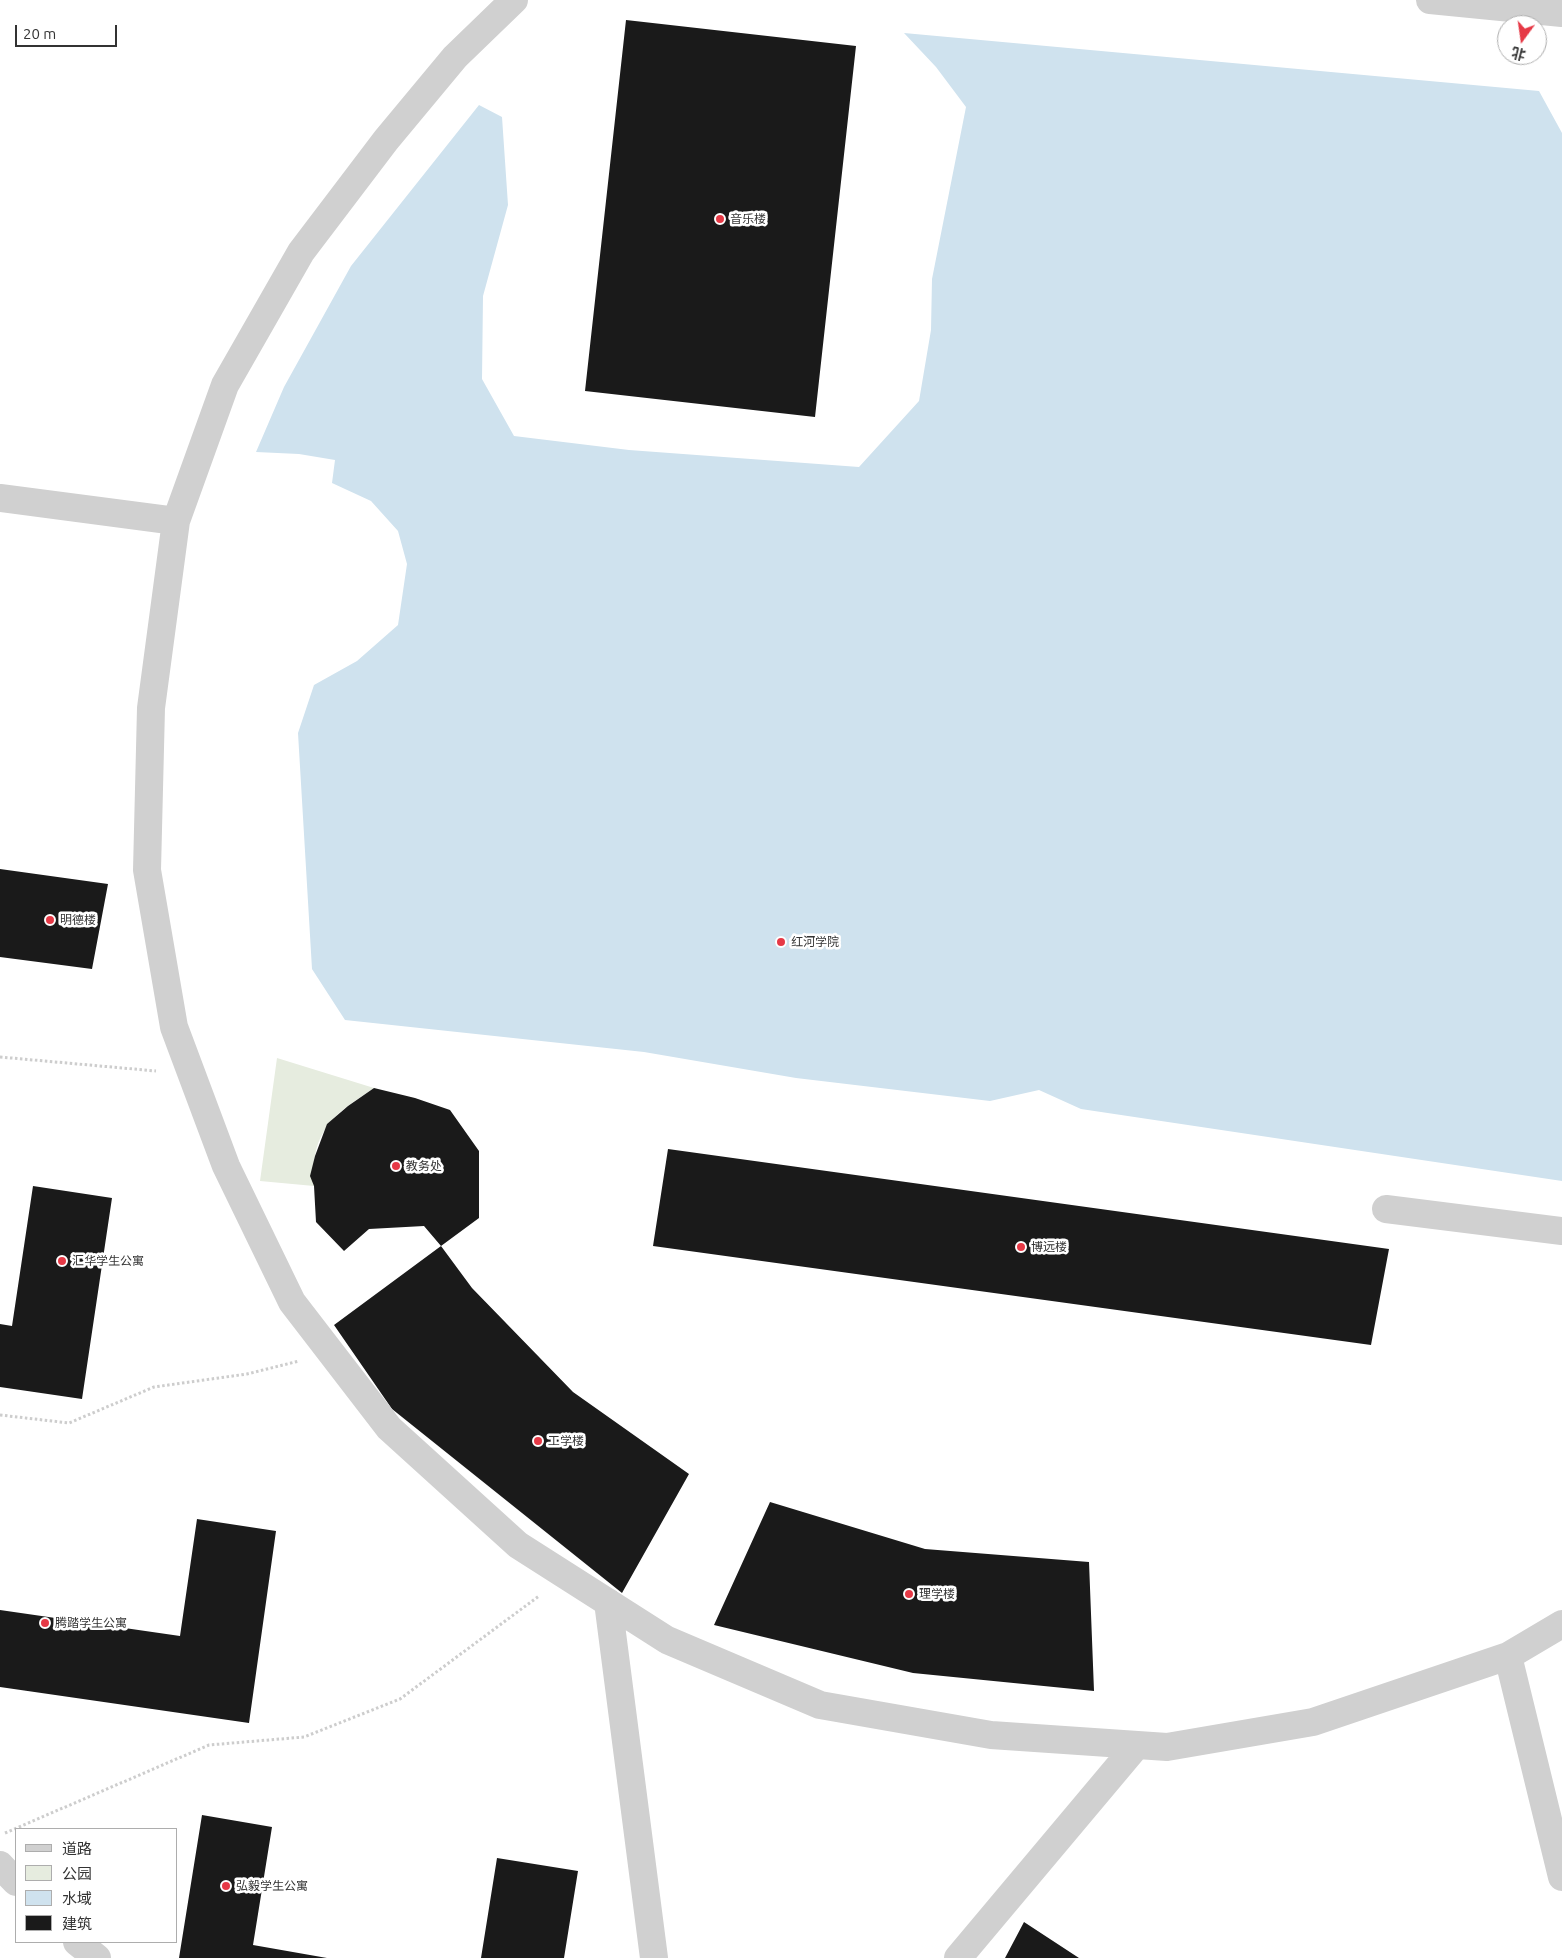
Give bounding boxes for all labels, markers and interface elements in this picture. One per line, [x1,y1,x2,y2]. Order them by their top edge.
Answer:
scale bar [18,15,120,47]
north arrow [1497,15,1547,65]
text: 20 m [23,25,56,42]
text: 北 [1510,44,1527,63]
place label: 音乐楼 [730,212,766,226]
marker: 音乐楼 [714,213,726,225]
place label: 明德楼 [60,913,96,927]
marker: 明德楼 [44,914,56,926]
place label: 红河学院 [791,935,839,949]
marker: 红河学院 [775,936,787,948]
place label: 教务处 [406,1159,442,1173]
marker: 教务处 [390,1160,402,1172]
place label: 博远楼 [1031,1240,1067,1254]
marker: 博远楼 [1015,1241,1027,1253]
place label: 汇华学生公寓 [72,1254,144,1268]
marker: 汇华学生公寓 [56,1255,68,1267]
place label: 工学楼 [548,1434,584,1448]
marker: 工学楼 [532,1435,544,1447]
place label: 理学楼 [919,1587,955,1601]
marker: 理学楼 [903,1588,915,1600]
place label: 腾踏学生公寓 [55,1616,127,1630]
marker: 腾踏学生公寓 [39,1617,51,1629]
legend [15,1828,178,1943]
text: 道路 [62,1840,92,1857]
text: 公园 [62,1865,92,1882]
place label: 弘毅学生公寓 [236,1879,308,1893]
marker: 弘毅学生公寓 [220,1880,232,1892]
text: 水域 [62,1890,92,1907]
text: 建筑 [62,1915,92,1932]

